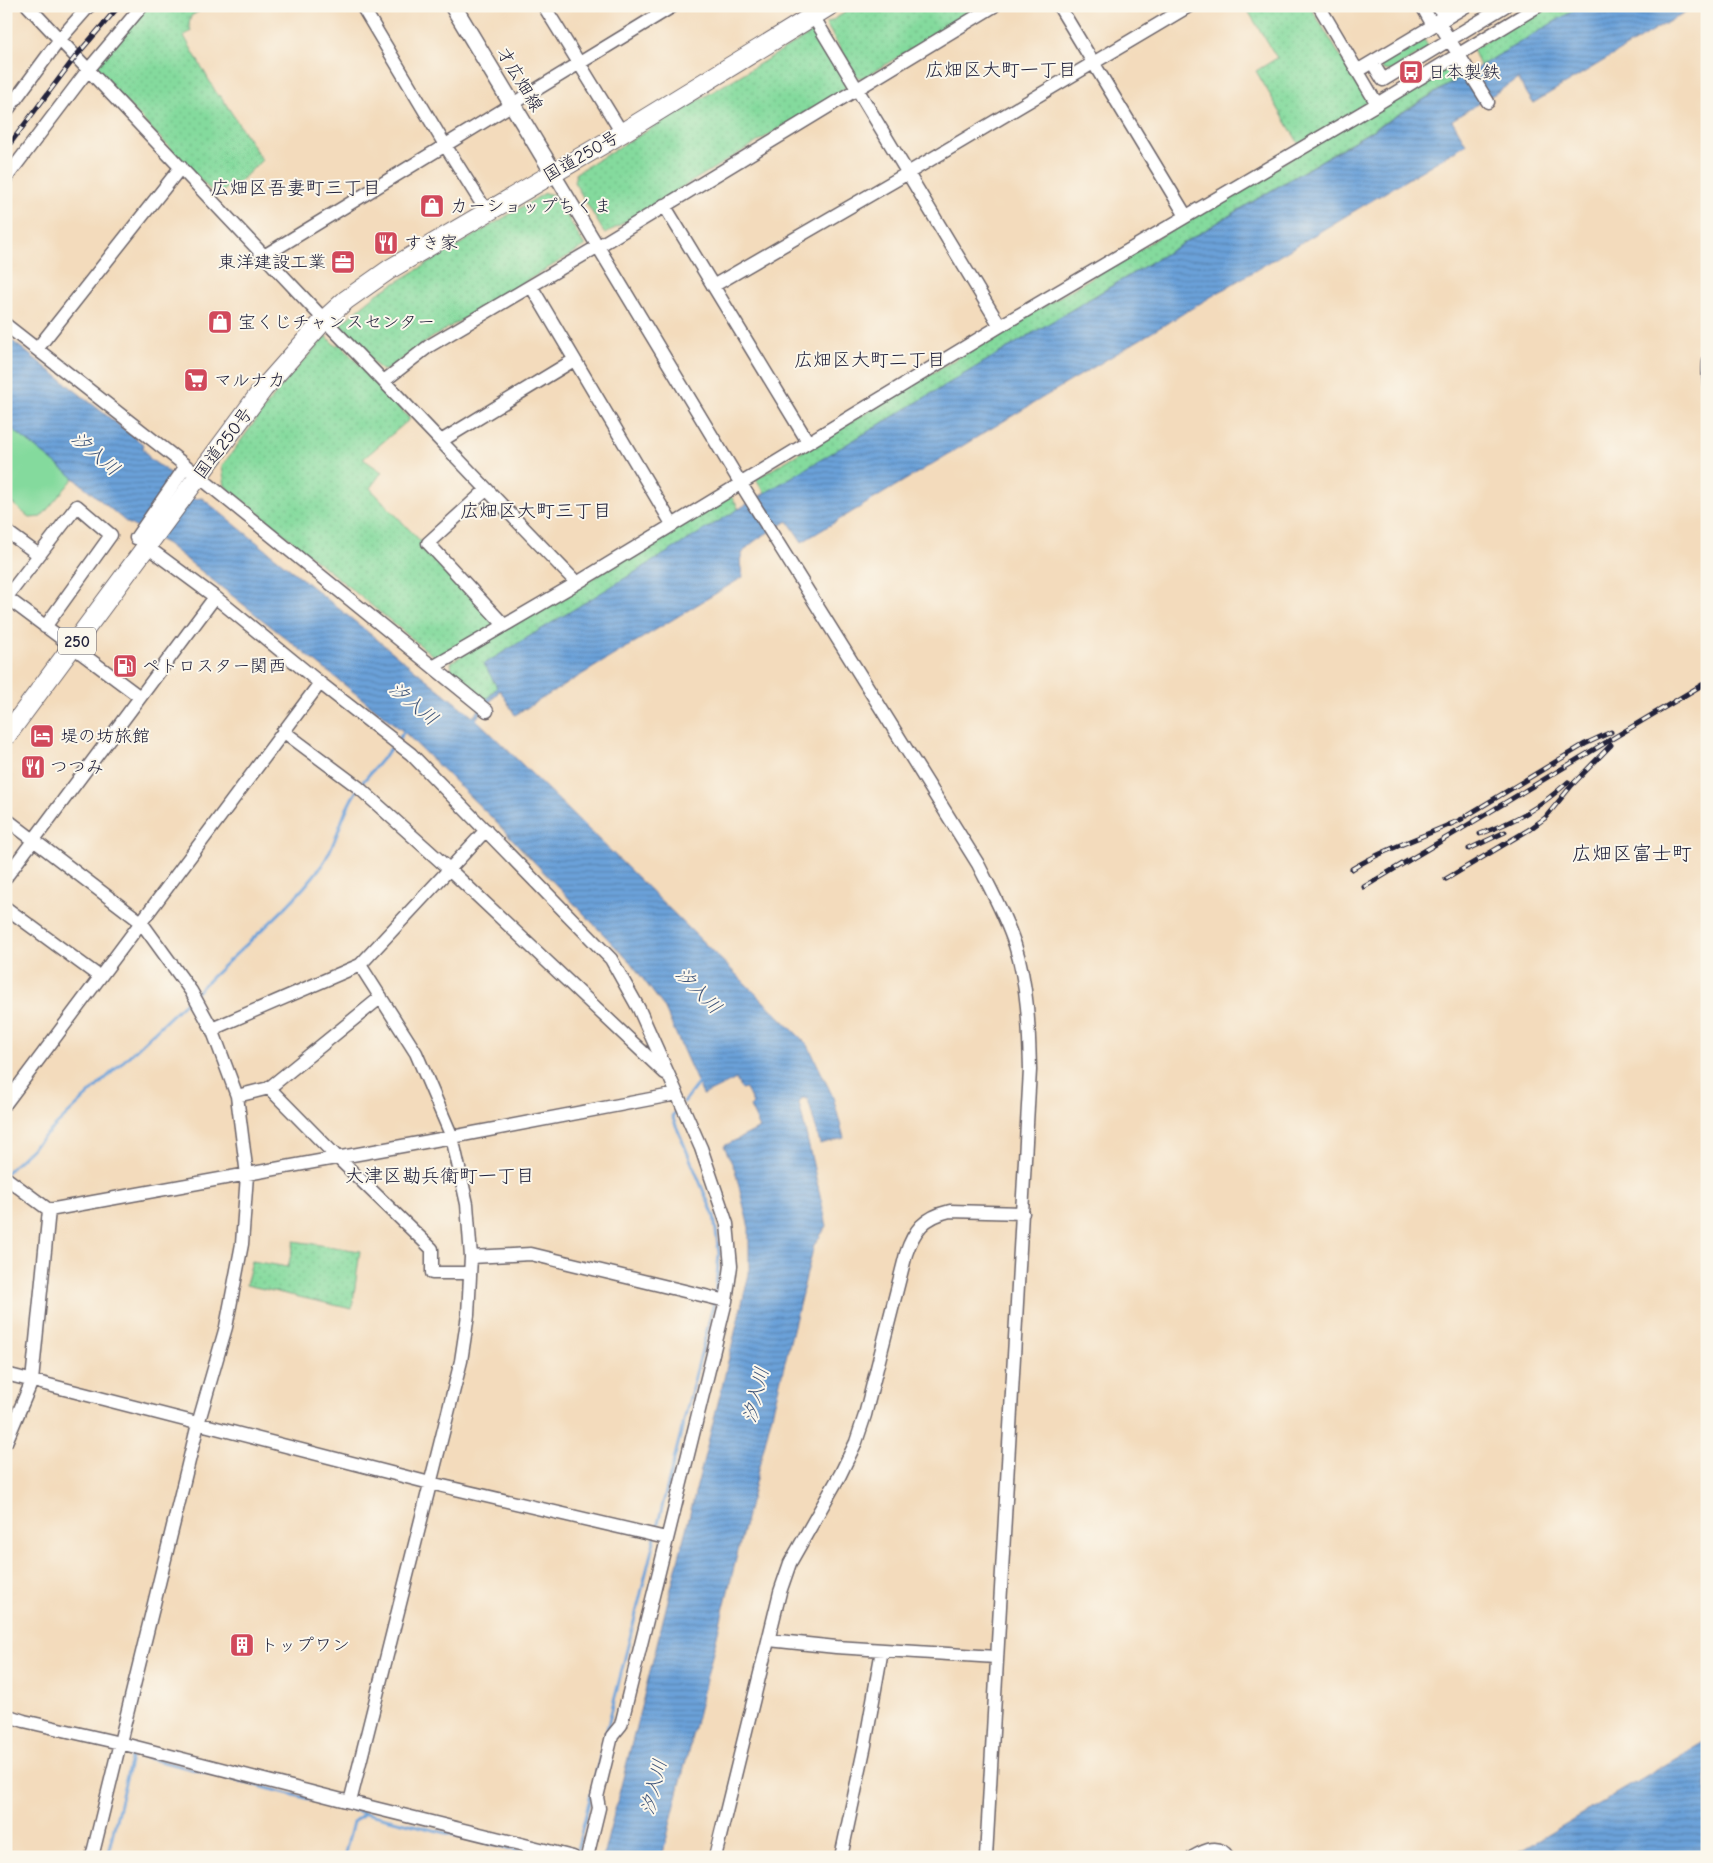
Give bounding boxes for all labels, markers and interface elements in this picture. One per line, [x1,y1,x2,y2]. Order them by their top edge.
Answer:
street label: 才広畑線 [492,43,547,116]
district label: 広畑区大町一丁目 [925,59,1077,81]
bus stop icon: 日本製鉄 [1398,59,1424,85]
place label: 日本製鉄 [1428,62,1500,83]
street label: 国道250号 [540,126,623,187]
district label: 広畑区吾妻町三丁目 [210,177,382,199]
shop icon: カーショップちくま [419,193,445,219]
place label: カーショップちくま [450,196,612,217]
restaurant icon: すき家 [373,230,399,256]
place label: すき家 [404,233,458,254]
office icon: 東洋建設工業 [330,249,356,275]
place label: 東洋建設工業 [218,252,326,273]
shop icon: 宝くじチャンスセンター [207,309,233,335]
place label: 宝くじチャンスセンター [238,312,435,333]
district label: 広畑区大町二丁目 [794,349,946,371]
supermarket icon: マルナカ [183,367,209,393]
place label: マルナカ [214,370,286,391]
street label: 国道250号 [190,403,257,483]
water label: 汐入川 [66,427,124,481]
district label: 広畑区大町三丁目 [460,500,612,522]
road number: 250 [58,627,96,654]
fuel station icon: ペトロスター関西 [112,653,138,679]
place label: ペトロスター関西 [142,656,286,677]
water label: 汐入川 [384,677,442,730]
hotel icon: 堤の坊旅館 [29,723,55,749]
place label: 堤の坊旅館 [60,726,150,747]
restaurant icon: つつみ [20,754,46,780]
place label: つつみ [50,757,104,778]
district label: 広畑区富士町 [1572,842,1692,865]
water label: 汐入川 [670,963,726,1019]
district label: 大津区勘兵衛町一丁目 [345,1165,535,1187]
water label: 汐入川 [738,1365,774,1426]
building icon: トップワン [229,1632,255,1658]
place label: トップワン [260,1635,350,1656]
water label: 汐入川 [636,1757,672,1818]

